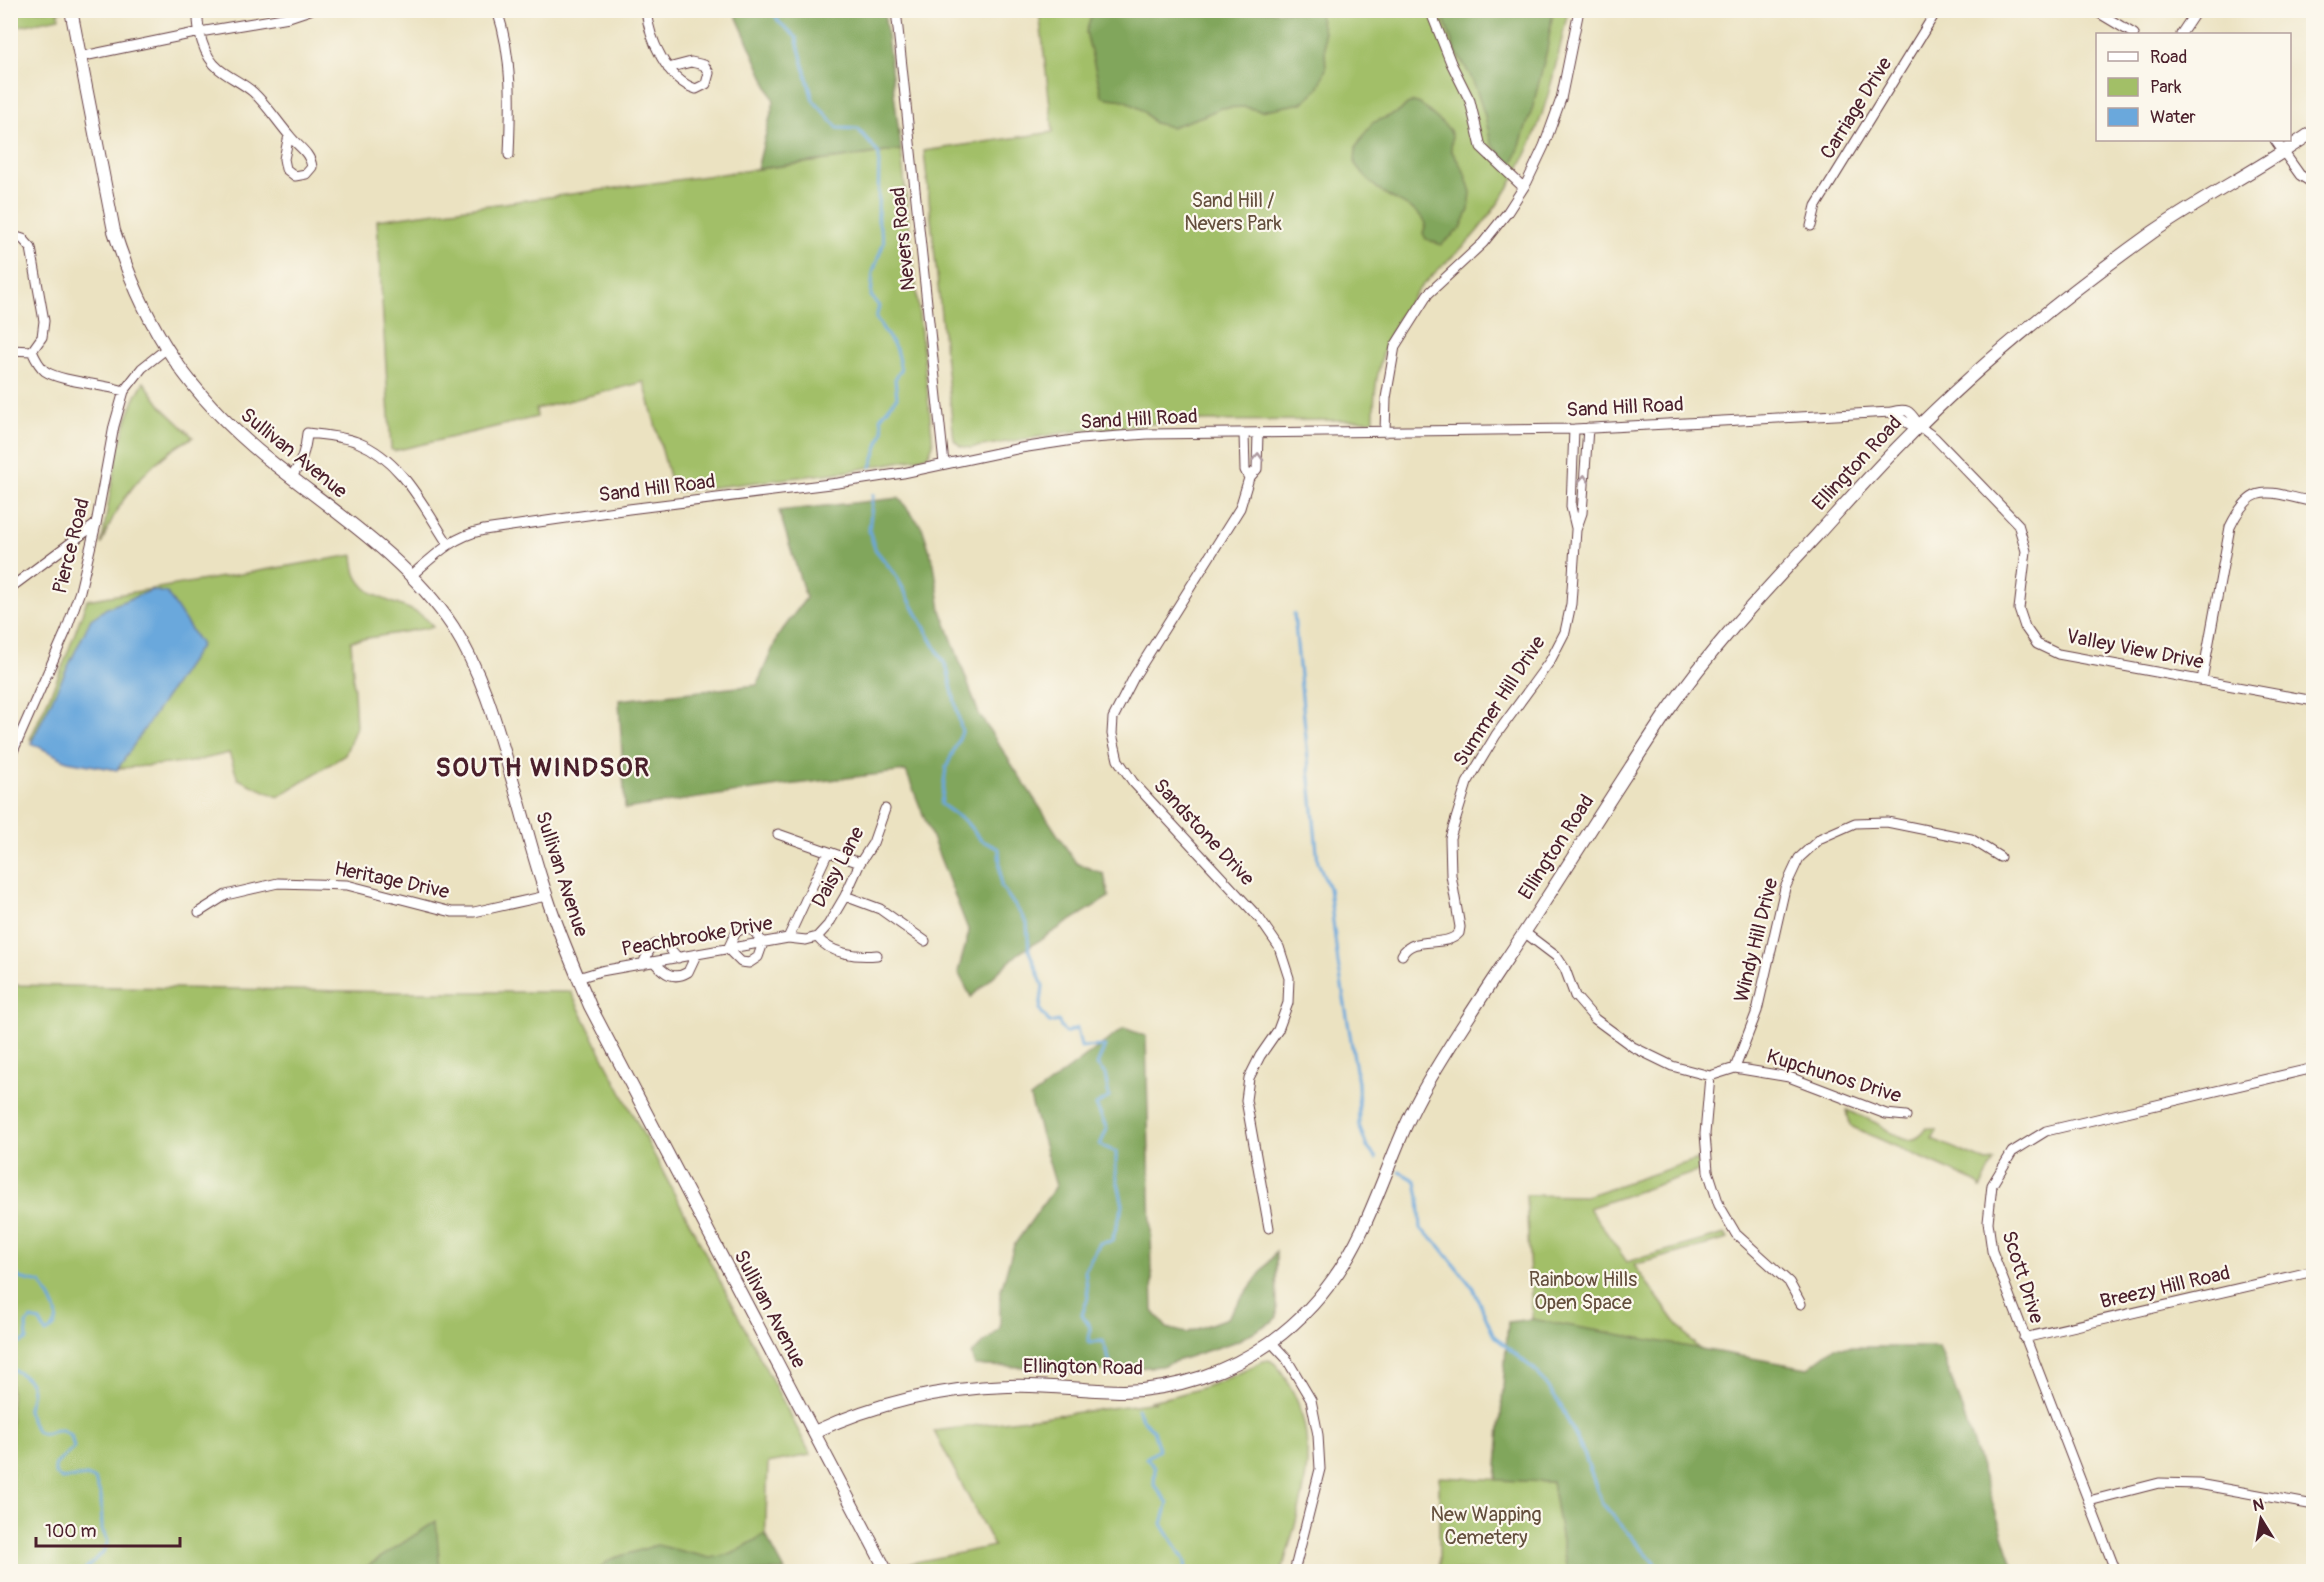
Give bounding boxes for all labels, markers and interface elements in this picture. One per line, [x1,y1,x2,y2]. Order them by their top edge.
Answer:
legend [2096,33,2291,141]
text: Road [2150,46,2187,69]
street label: Carriage Drive [1815,52,1897,164]
text: Park [2150,76,2182,99]
text: Water [2150,106,2196,129]
street label: Nevers Road [885,186,921,292]
park label: Sand Hill / Nevers Park [1184,188,1282,236]
street label: Sand Hill Road [1566,391,1684,423]
street label: Sullivan Avenue [236,402,353,504]
street label: Sand Hill Road [1080,403,1198,435]
street label: Ellington Road [1807,410,1907,516]
one-way arrow [1251,453,1264,462]
street label: Sand Hill Road [597,468,717,508]
one-way arrow [1577,475,1590,484]
street label: Pierce Road [47,496,95,596]
street label: Valley View Drive [2064,623,2206,675]
street label: Summer Hill Drive [1447,631,1551,771]
district label: SOUTH WINDSOR [435,752,651,784]
street label: Sandstone Drive [1148,773,1260,891]
street label: Ellington Road [1513,790,1599,904]
street label: Sullivan Avenue [530,808,594,940]
street label: Daisy Lane [806,822,870,912]
street label: Heritage Drive [332,856,452,904]
street label: Windy Hill Drive [1728,875,1784,1005]
street label: Peachbrooke Drive [619,910,775,962]
street label: Kupchunos Drive [1764,1044,1905,1108]
street label: Scott Drive [1996,1228,2050,1327]
street label: Sullivan Avenue [728,1246,812,1372]
street label: Breezy Hill Road [2098,1260,2232,1314]
park label: Rainbow Hills Open Space [1529,1267,1637,1315]
street label: Ellington Road [1023,1353,1143,1381]
north arrow [2231,1489,2291,1549]
text: N [2251,1494,2266,1516]
park label: New Wapping Cemetery [1430,1502,1542,1550]
scale bar [36,1510,180,1548]
text: 100 m [45,1520,97,1543]

